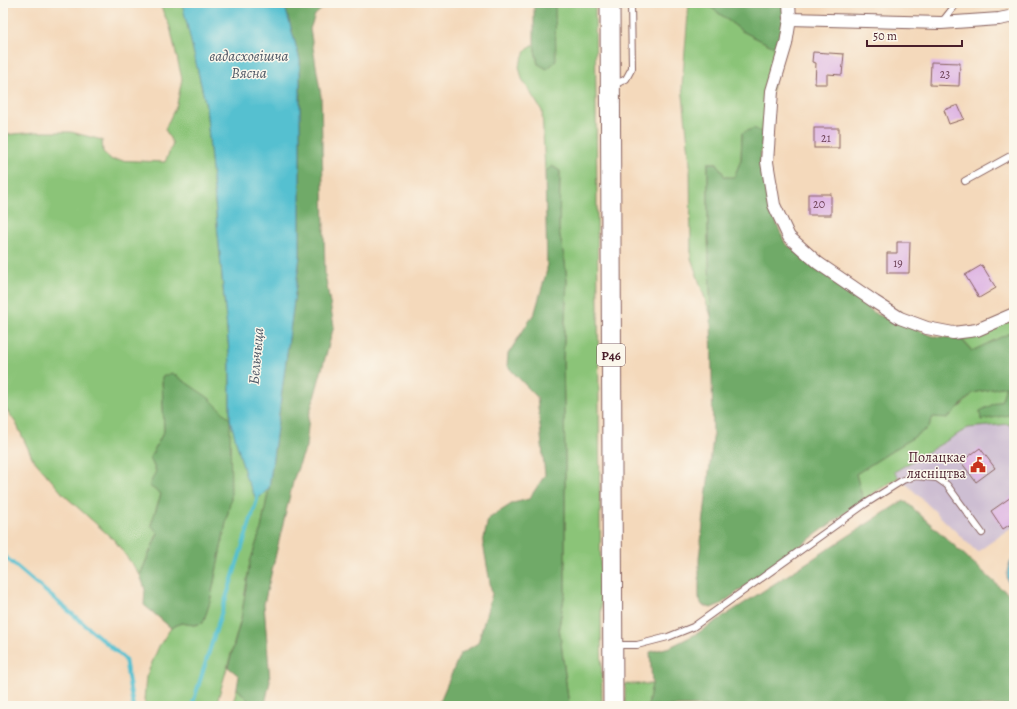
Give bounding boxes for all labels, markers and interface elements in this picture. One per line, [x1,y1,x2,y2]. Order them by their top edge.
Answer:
scale bar [867,22,962,48]
text: 50 m [873,28,897,44]
water label: вадасховішча Вясна [209,46,289,83]
house number: 23 [940,66,950,82]
house number: 21 [821,130,831,146]
house number: 20 [813,196,825,212]
house number: 19 [893,255,903,271]
water label: Бельчыца [244,327,268,385]
road number: Р46 [597,344,625,366]
place label: Полацкае лясніцтва [907,448,967,483]
public building icon: Полацкае лясніцтва [969,456,987,474]

